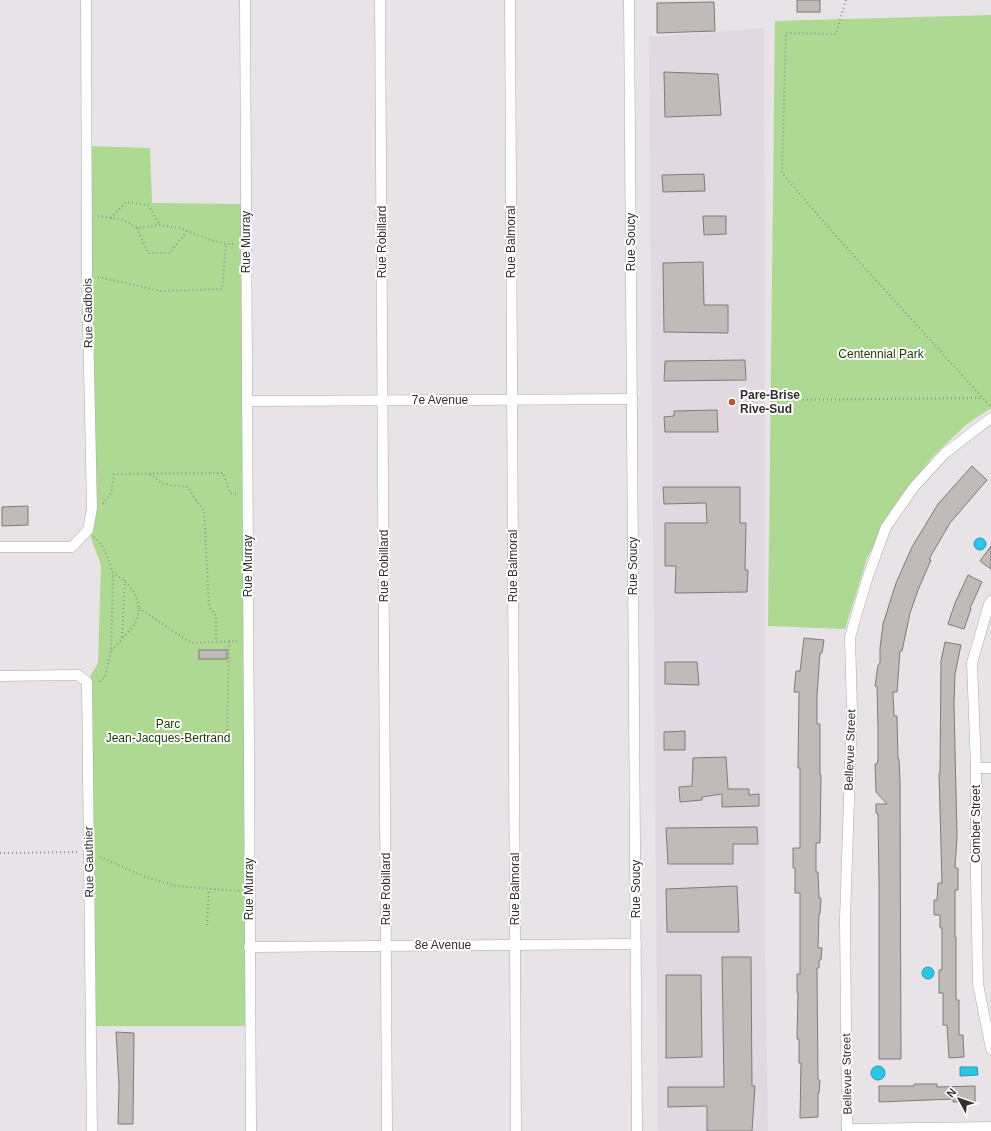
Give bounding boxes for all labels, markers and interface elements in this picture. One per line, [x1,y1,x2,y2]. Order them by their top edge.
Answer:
street label: Rue Robillard [375,206,389,278]
street label: Rue Balmoral [504,206,518,278]
street label: Rue Murray [239,211,253,273]
street label: Rue Soucy [624,213,638,271]
street label: Rue Gadbois [80,278,96,348]
park label: Centennial Park [838,347,925,361]
place label: Pare-Brise Rive-Sud [740,388,800,416]
street label: 7e Avenue [412,393,469,407]
marker: Pare-Brise Rive-Sud [727,397,737,407]
street label: Rue Robillard [377,530,391,602]
street label: Rue Balmoral [506,530,520,602]
street label: Rue Murray [241,535,255,597]
street label: Rue Soucy [626,537,640,595]
street label: Bellevue Street [842,708,858,791]
park label: Parc Jean-Jacques-Bertrand [106,717,230,745]
street label: Comber Street [969,784,983,863]
street label: Rue Gauthier [81,826,97,898]
street label: Rue Robillard [379,853,393,925]
street label: Rue Balmoral [508,853,522,925]
street label: Rue Murray [242,858,256,920]
street label: Rue Soucy [629,860,643,918]
street label: 8e Avenue [415,938,472,952]
street label: Bellevue Street [839,1033,855,1115]
north arrow [939,1079,979,1119]
text: N [944,1086,959,1099]

